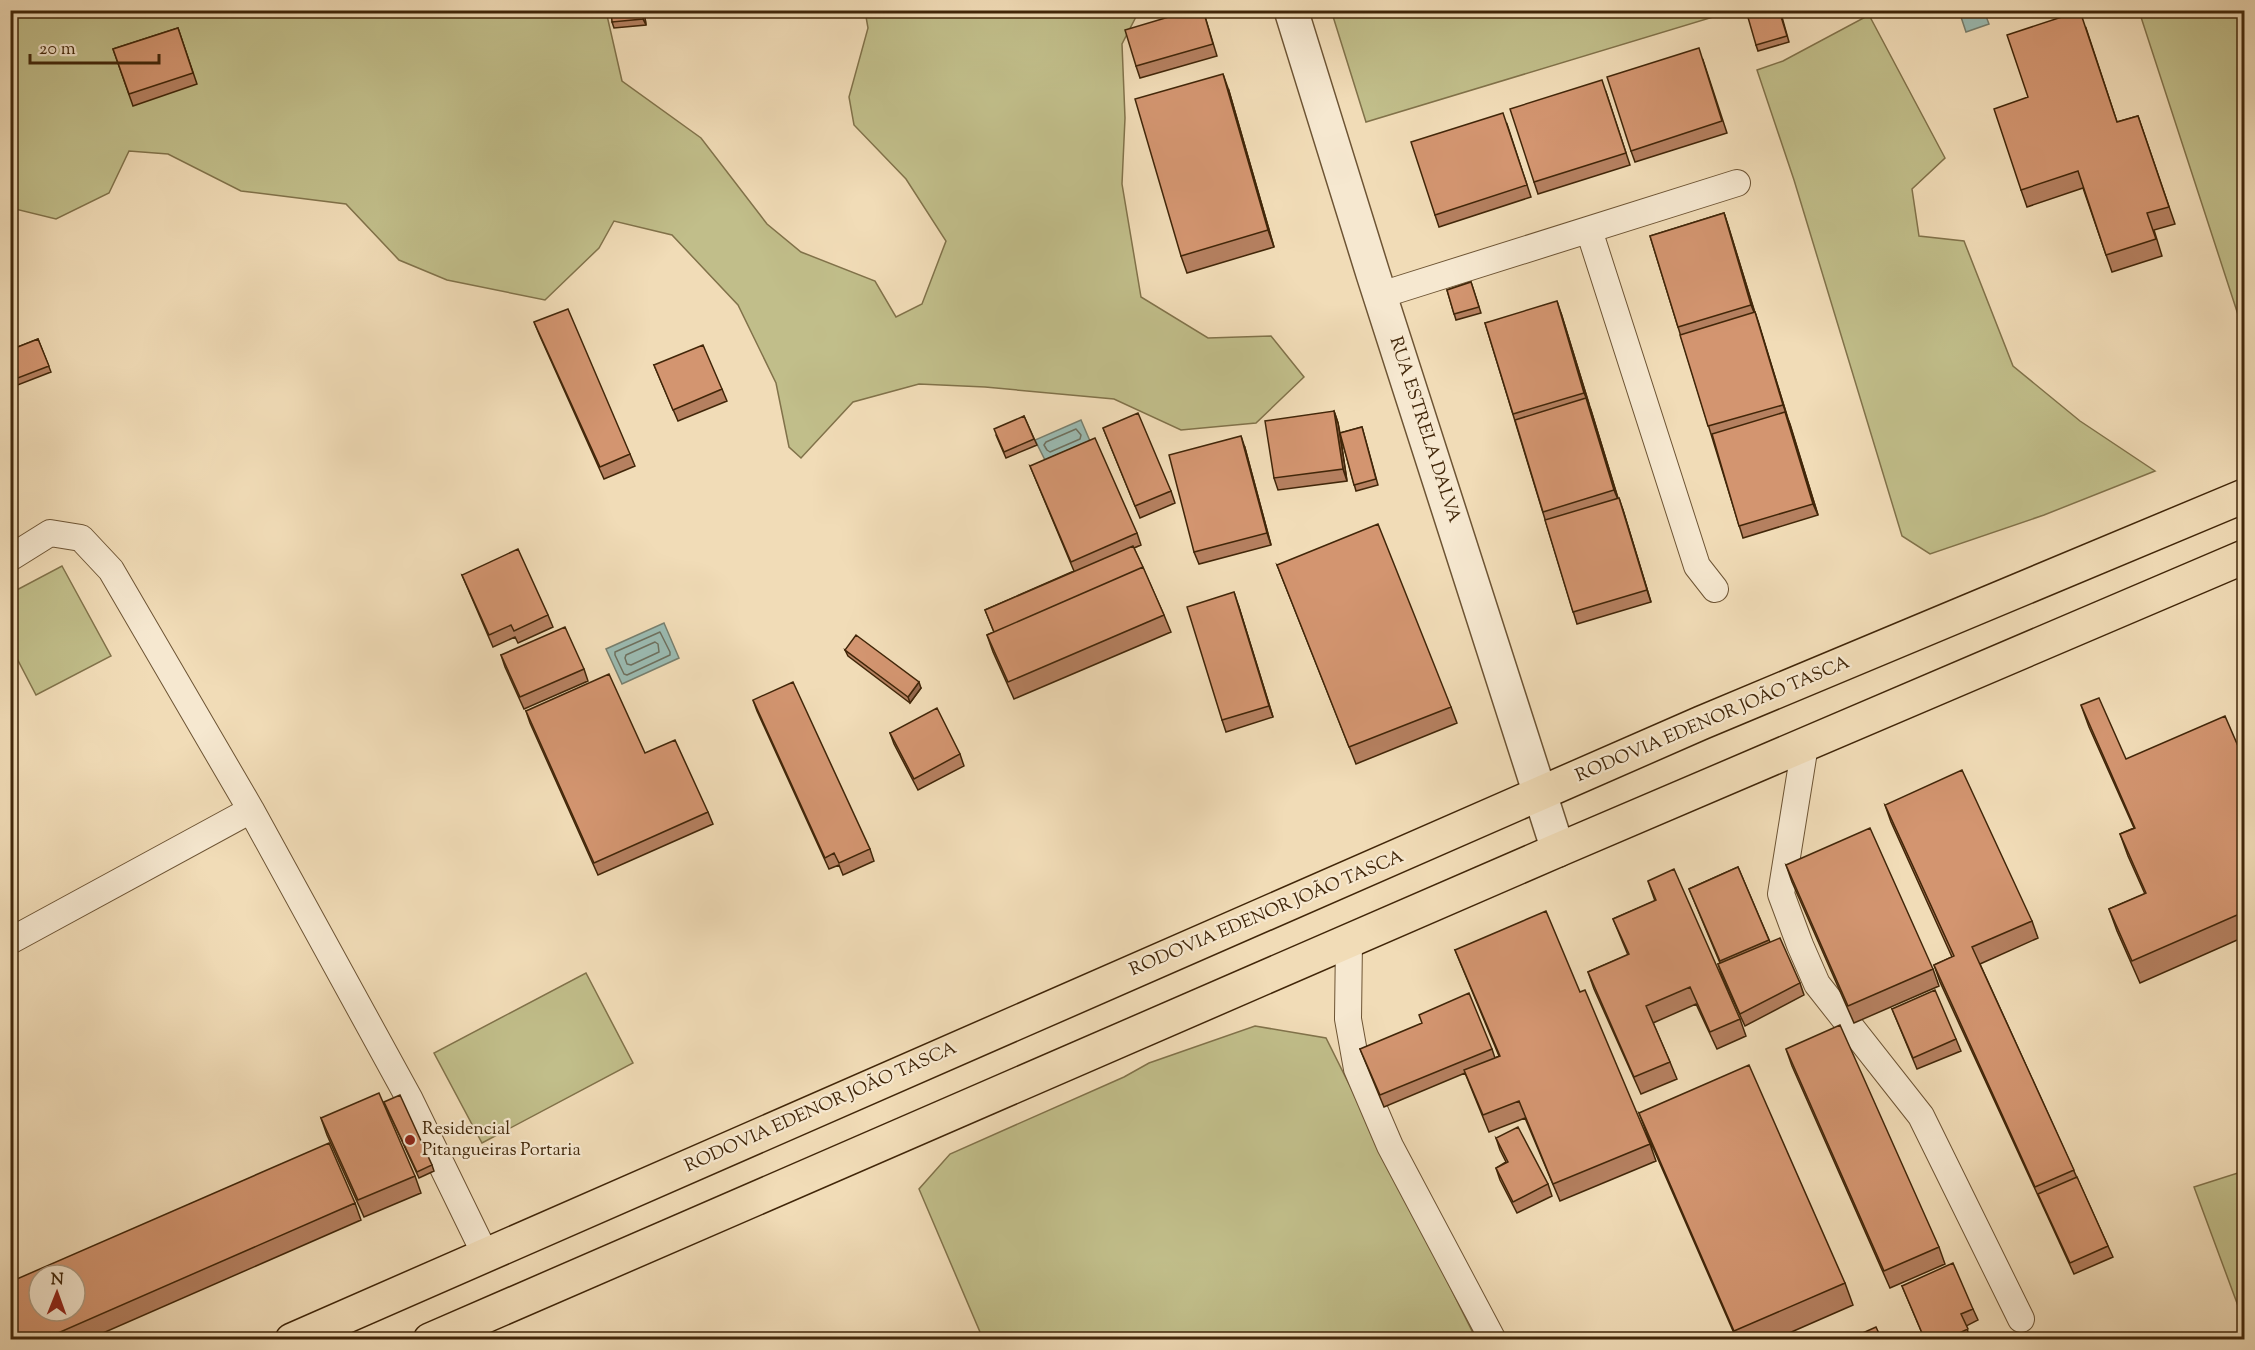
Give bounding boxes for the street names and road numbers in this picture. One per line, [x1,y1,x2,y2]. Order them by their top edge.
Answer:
street label: RUA ESTRELA DALVA [1382,333,1467,527]
street label: RODOVIA EDENOR JOÃO TASCA [1572,650,1854,790]
street label: RODOVIA EDENOR JOÃO TASCA [1126,844,1408,984]
street label: RODOVIA EDENOR JOÃO TASCA [681,1036,962,1180]

